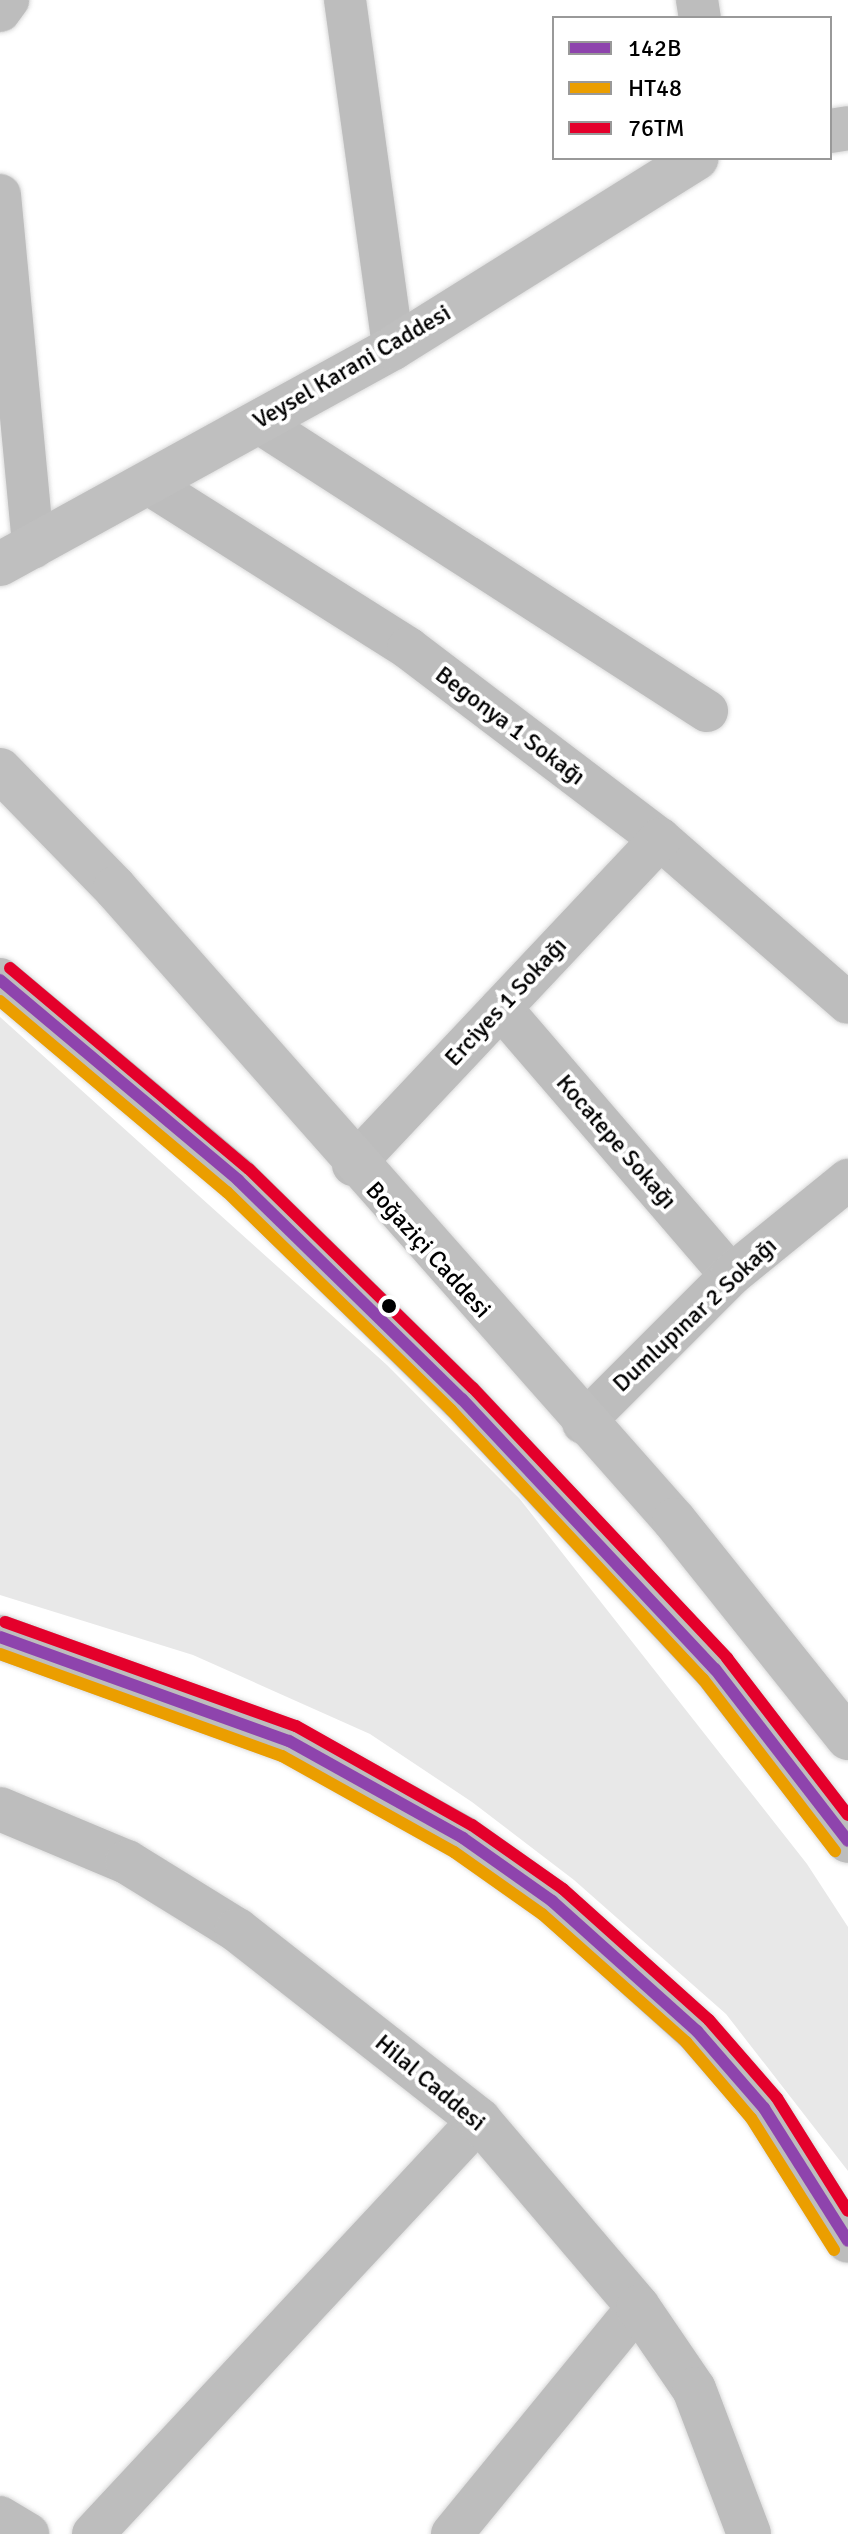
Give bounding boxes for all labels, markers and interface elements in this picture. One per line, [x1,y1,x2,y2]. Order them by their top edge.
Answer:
legend [552,16,832,160]
text: 142B [628,33,681,63]
text: HT48 [628,73,682,103]
text: 76TM [628,113,685,143]
street label: Veysel Karani Caddesi [248,299,456,435]
street label: Begonya 1 Sokağı [429,660,591,792]
street label: Erciyes 1 Sokağı [439,932,573,1072]
street label: Kocatepe Sokağı [550,1069,682,1215]
street label: Boğaziçi Caddesi [359,1176,497,1324]
street label: Dumlupınar 2 Sokağı [607,1232,783,1398]
unlabelled marker [381,1298,397,1314]
street label: Hilal Caddesi [369,2029,491,2137]

